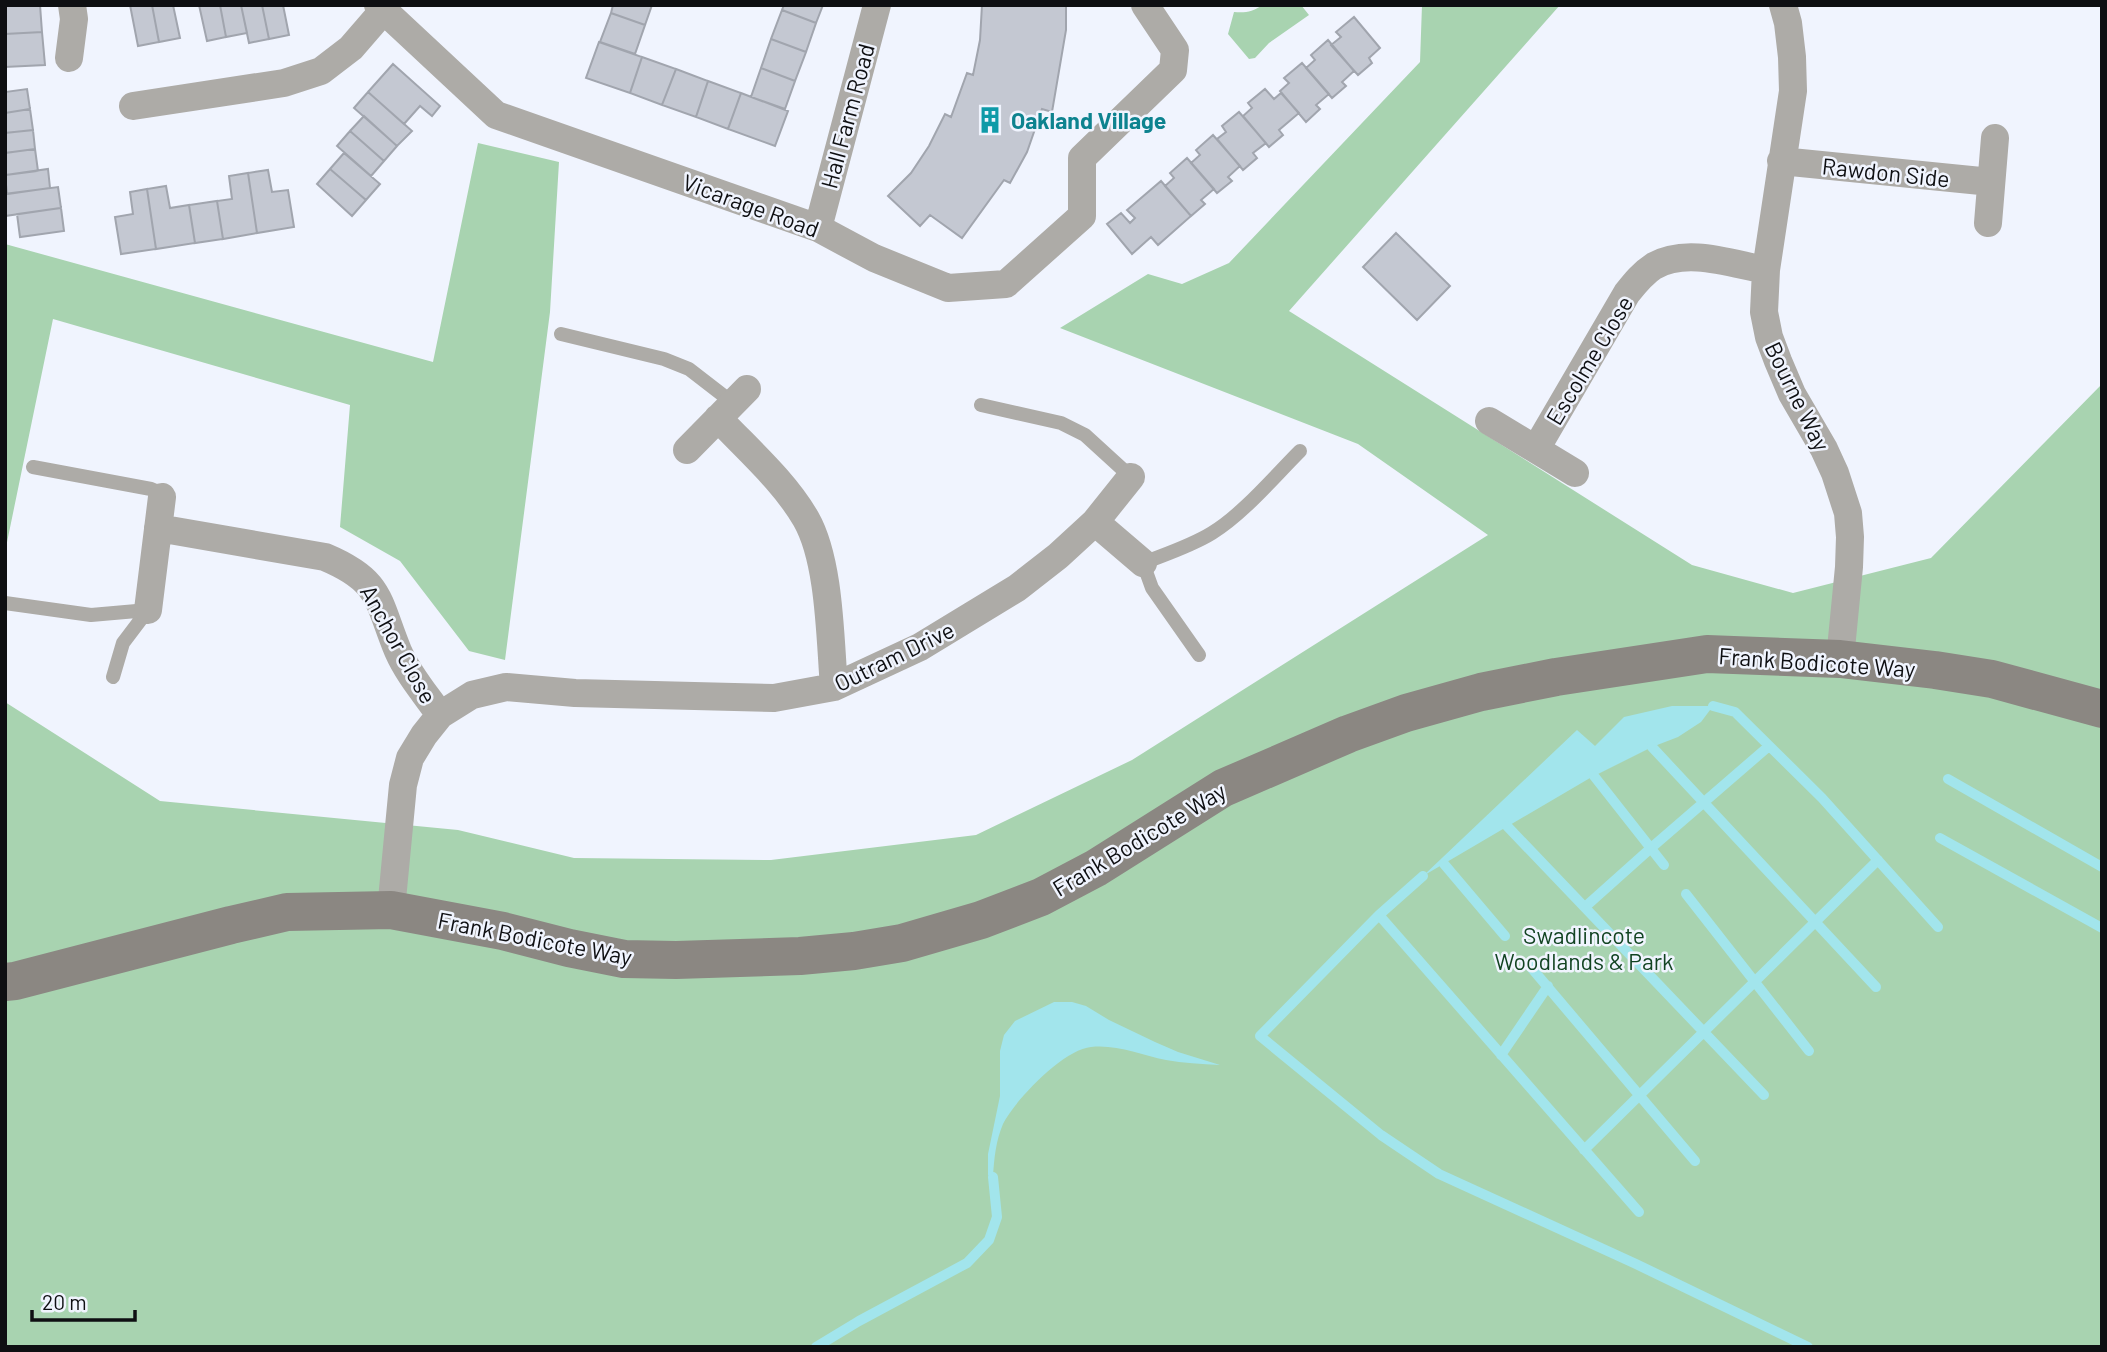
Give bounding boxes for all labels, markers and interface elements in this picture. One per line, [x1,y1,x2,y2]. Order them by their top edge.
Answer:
street label: Hall Farm Road [814,40,880,192]
building icon: Oakland Village [975,105,1005,135]
place label: Oakland Village [1011,106,1166,134]
street label: Rawdon Side [1821,151,1951,193]
street label: Vicarage Road [679,167,823,243]
street label: Escolme Close [1540,290,1638,430]
street label: Bourne Way [1760,337,1837,456]
street label: Anchor Close [355,580,443,708]
street label: Outram Drive [829,615,959,697]
street label: Frank Bodicote Way [1718,641,1917,683]
street label: Frank Bodicote Way [1047,776,1231,902]
street label: Frank Bodicote Way [436,905,635,971]
park label: Swadlincote Woodlands & Park [1494,921,1674,975]
scale bar [32,1278,135,1322]
text: 20 m [42,1289,87,1314]

